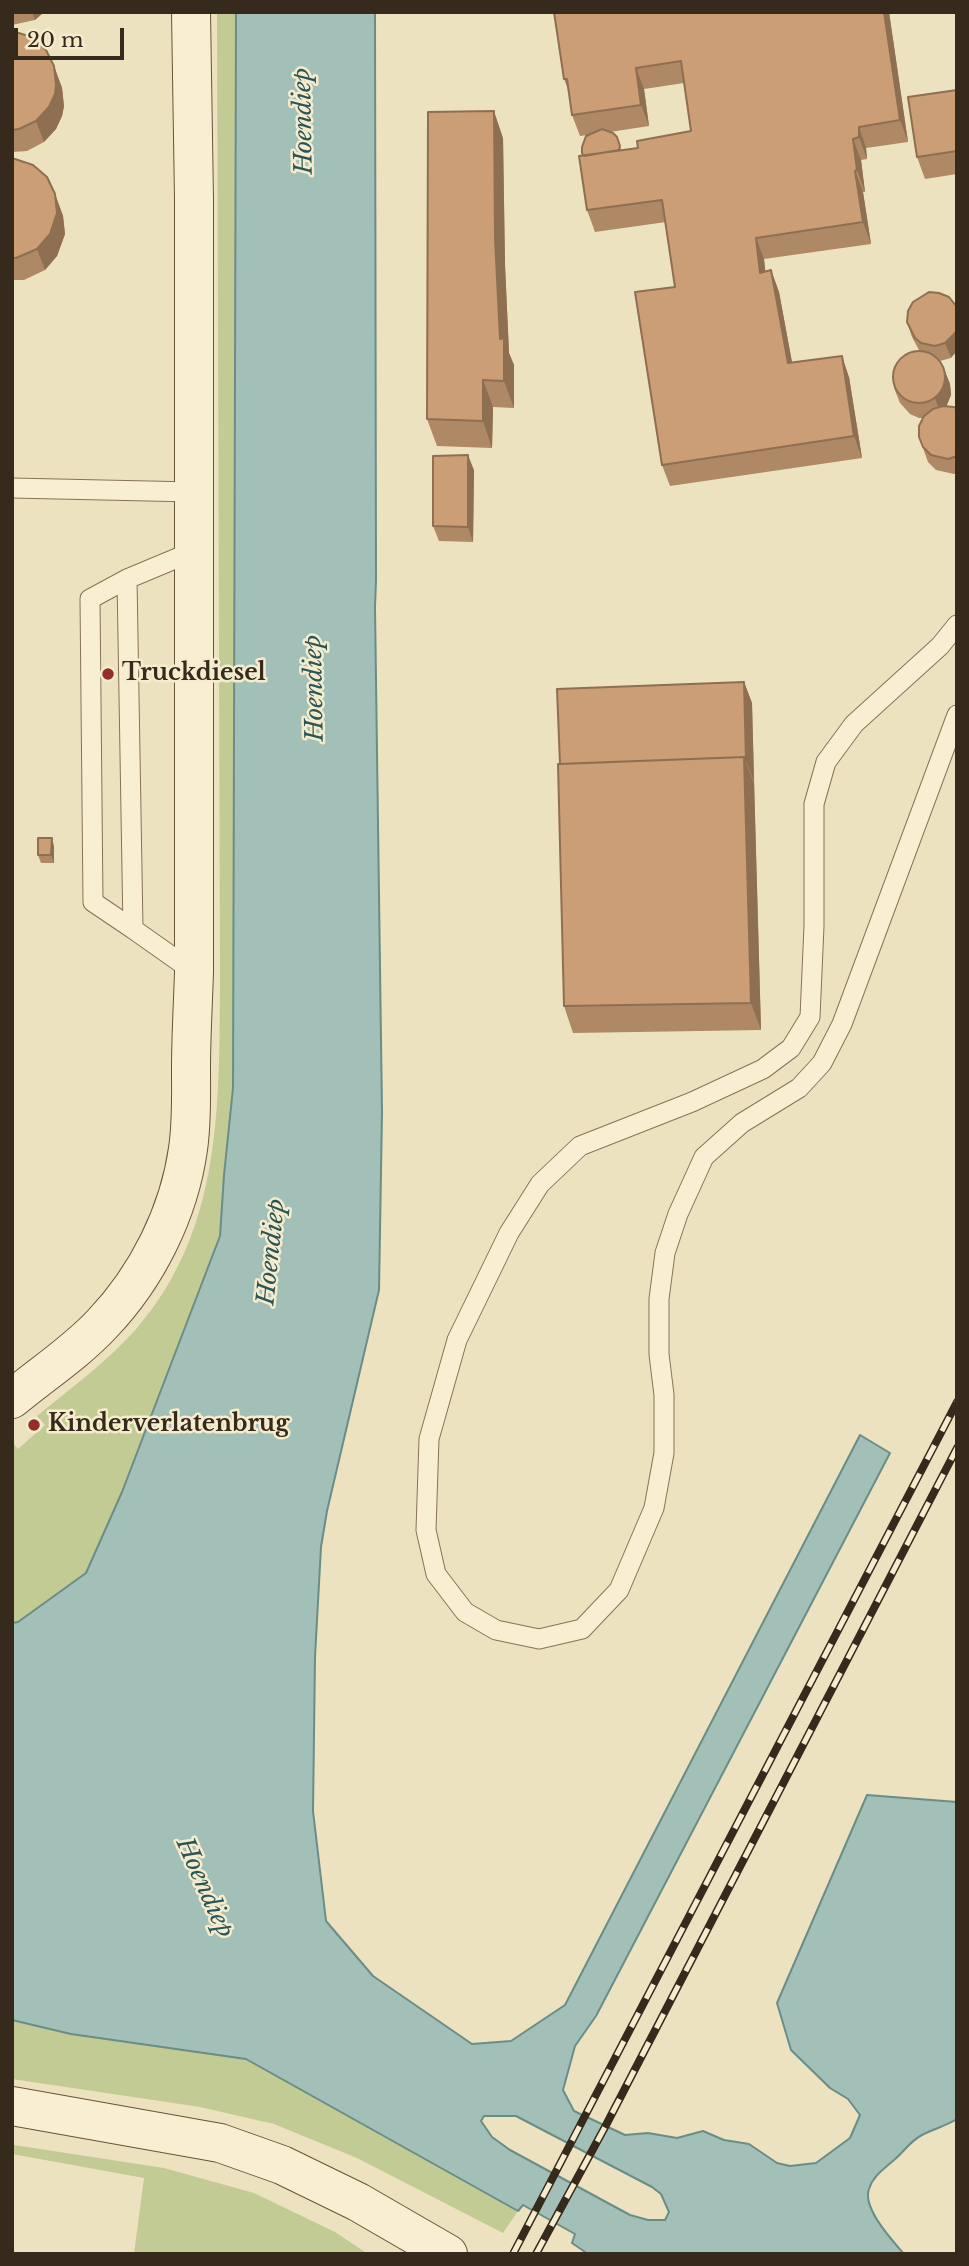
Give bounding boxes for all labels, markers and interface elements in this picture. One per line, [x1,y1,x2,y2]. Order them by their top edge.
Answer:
scale bar [18,14,128,58]
text: 20 m [27,27,84,53]
water label: Hoendiep [289,68,319,174]
water label: Hoendiep [300,635,330,741]
place label: Truckdiesel [122,660,266,688]
marker: Truckdiesel [100,666,116,682]
water label: Hoendiep [252,1198,292,1306]
place label: Kinderverlatenbrug [48,1411,289,1439]
marker: Kinderverlatenbrug [26,1417,42,1433]
water label: Hoendiep [169,1833,239,1943]

